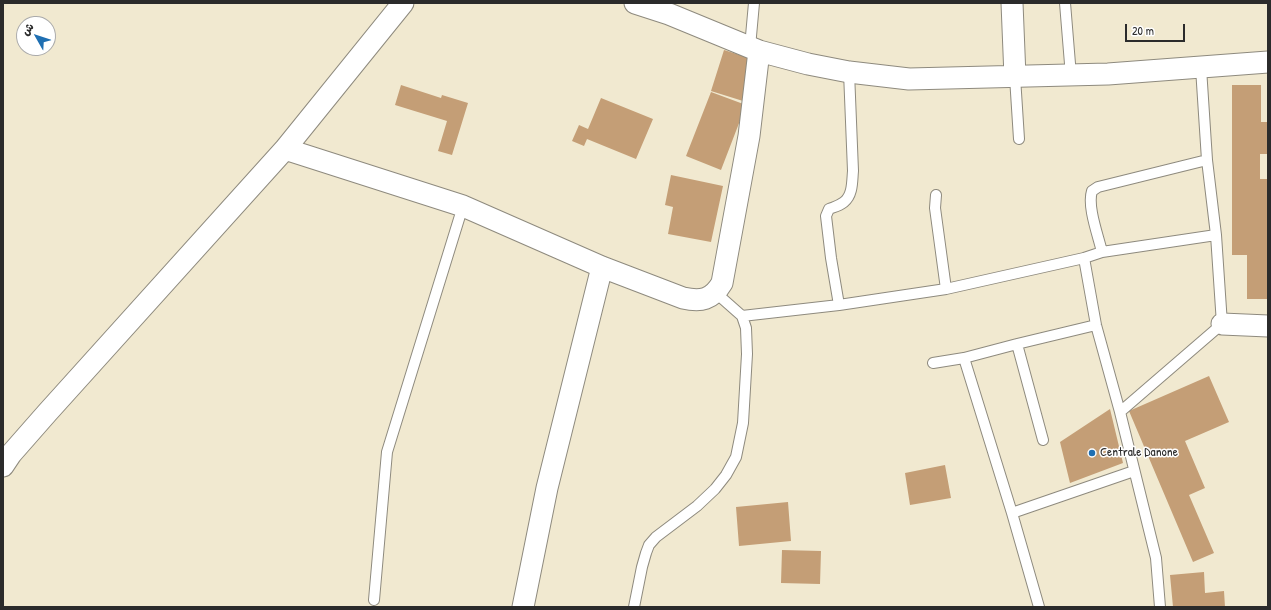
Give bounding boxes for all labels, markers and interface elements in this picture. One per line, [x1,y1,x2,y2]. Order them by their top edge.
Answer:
north arrow [16,16,56,56]
scale bar [1127,16,1187,42]
text: ش [18,20,37,38]
text: 20 m [1132,22,1154,39]
place label: Centrale Danone [1100,445,1178,461]
marker: Centrale Danone [1087,448,1097,458]

